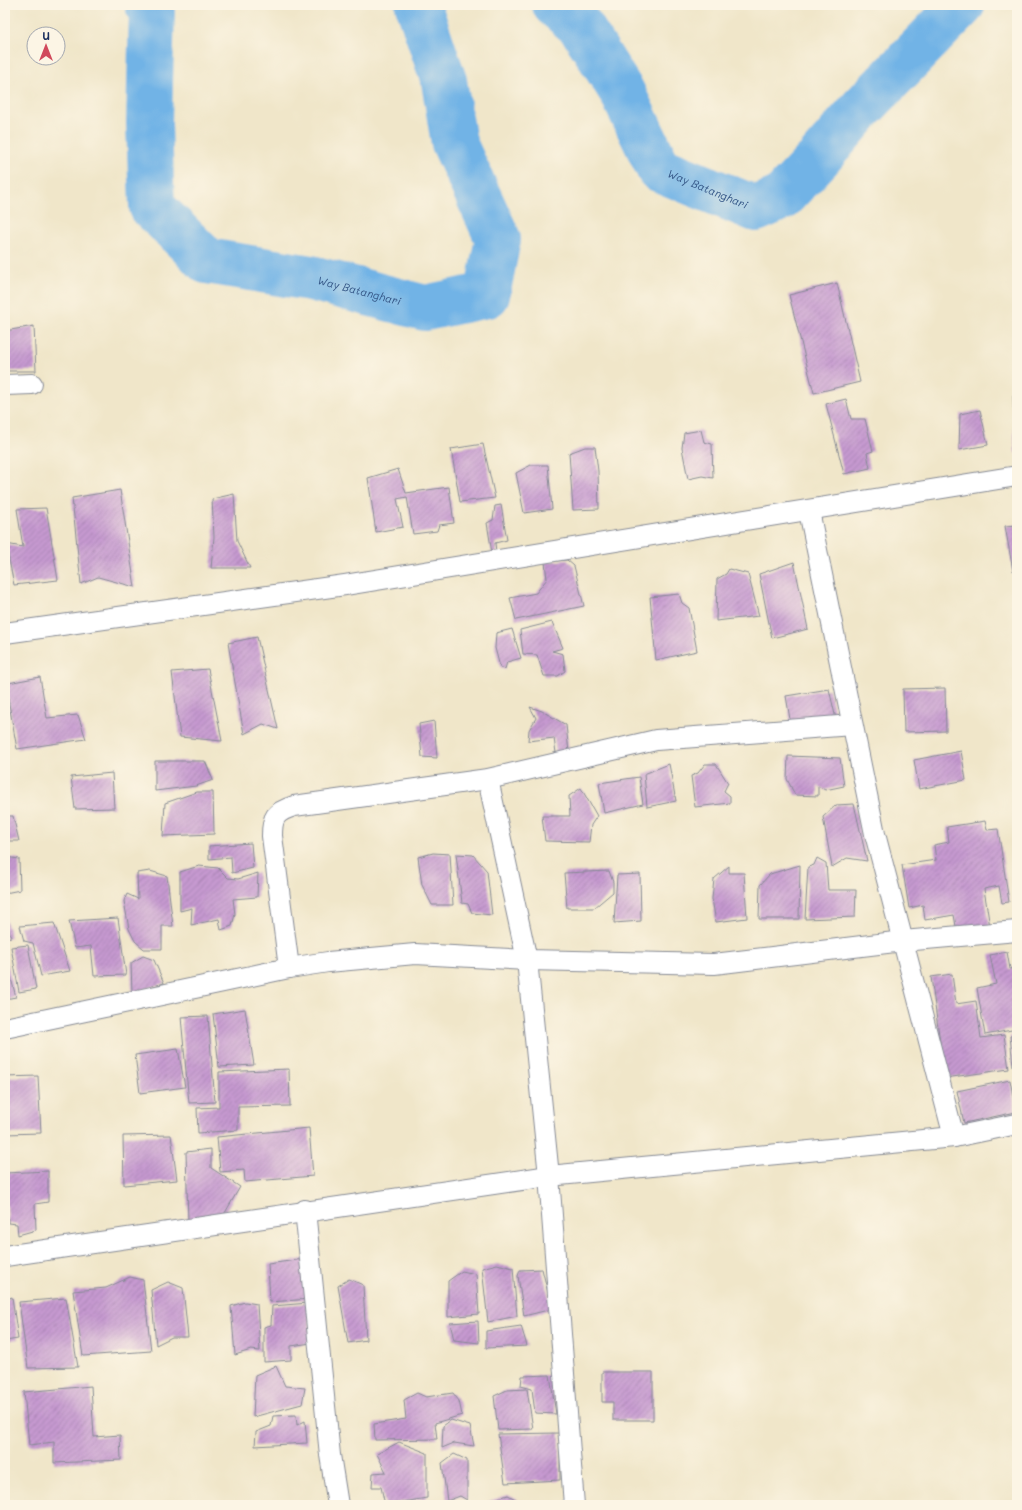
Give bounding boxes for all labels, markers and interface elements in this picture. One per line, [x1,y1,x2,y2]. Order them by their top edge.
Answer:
north arrow [26,26,66,66]
text: U [42,28,50,43]
water label: Way Batanghari [665,165,751,212]
water label: Way Batanghari [316,272,403,309]

